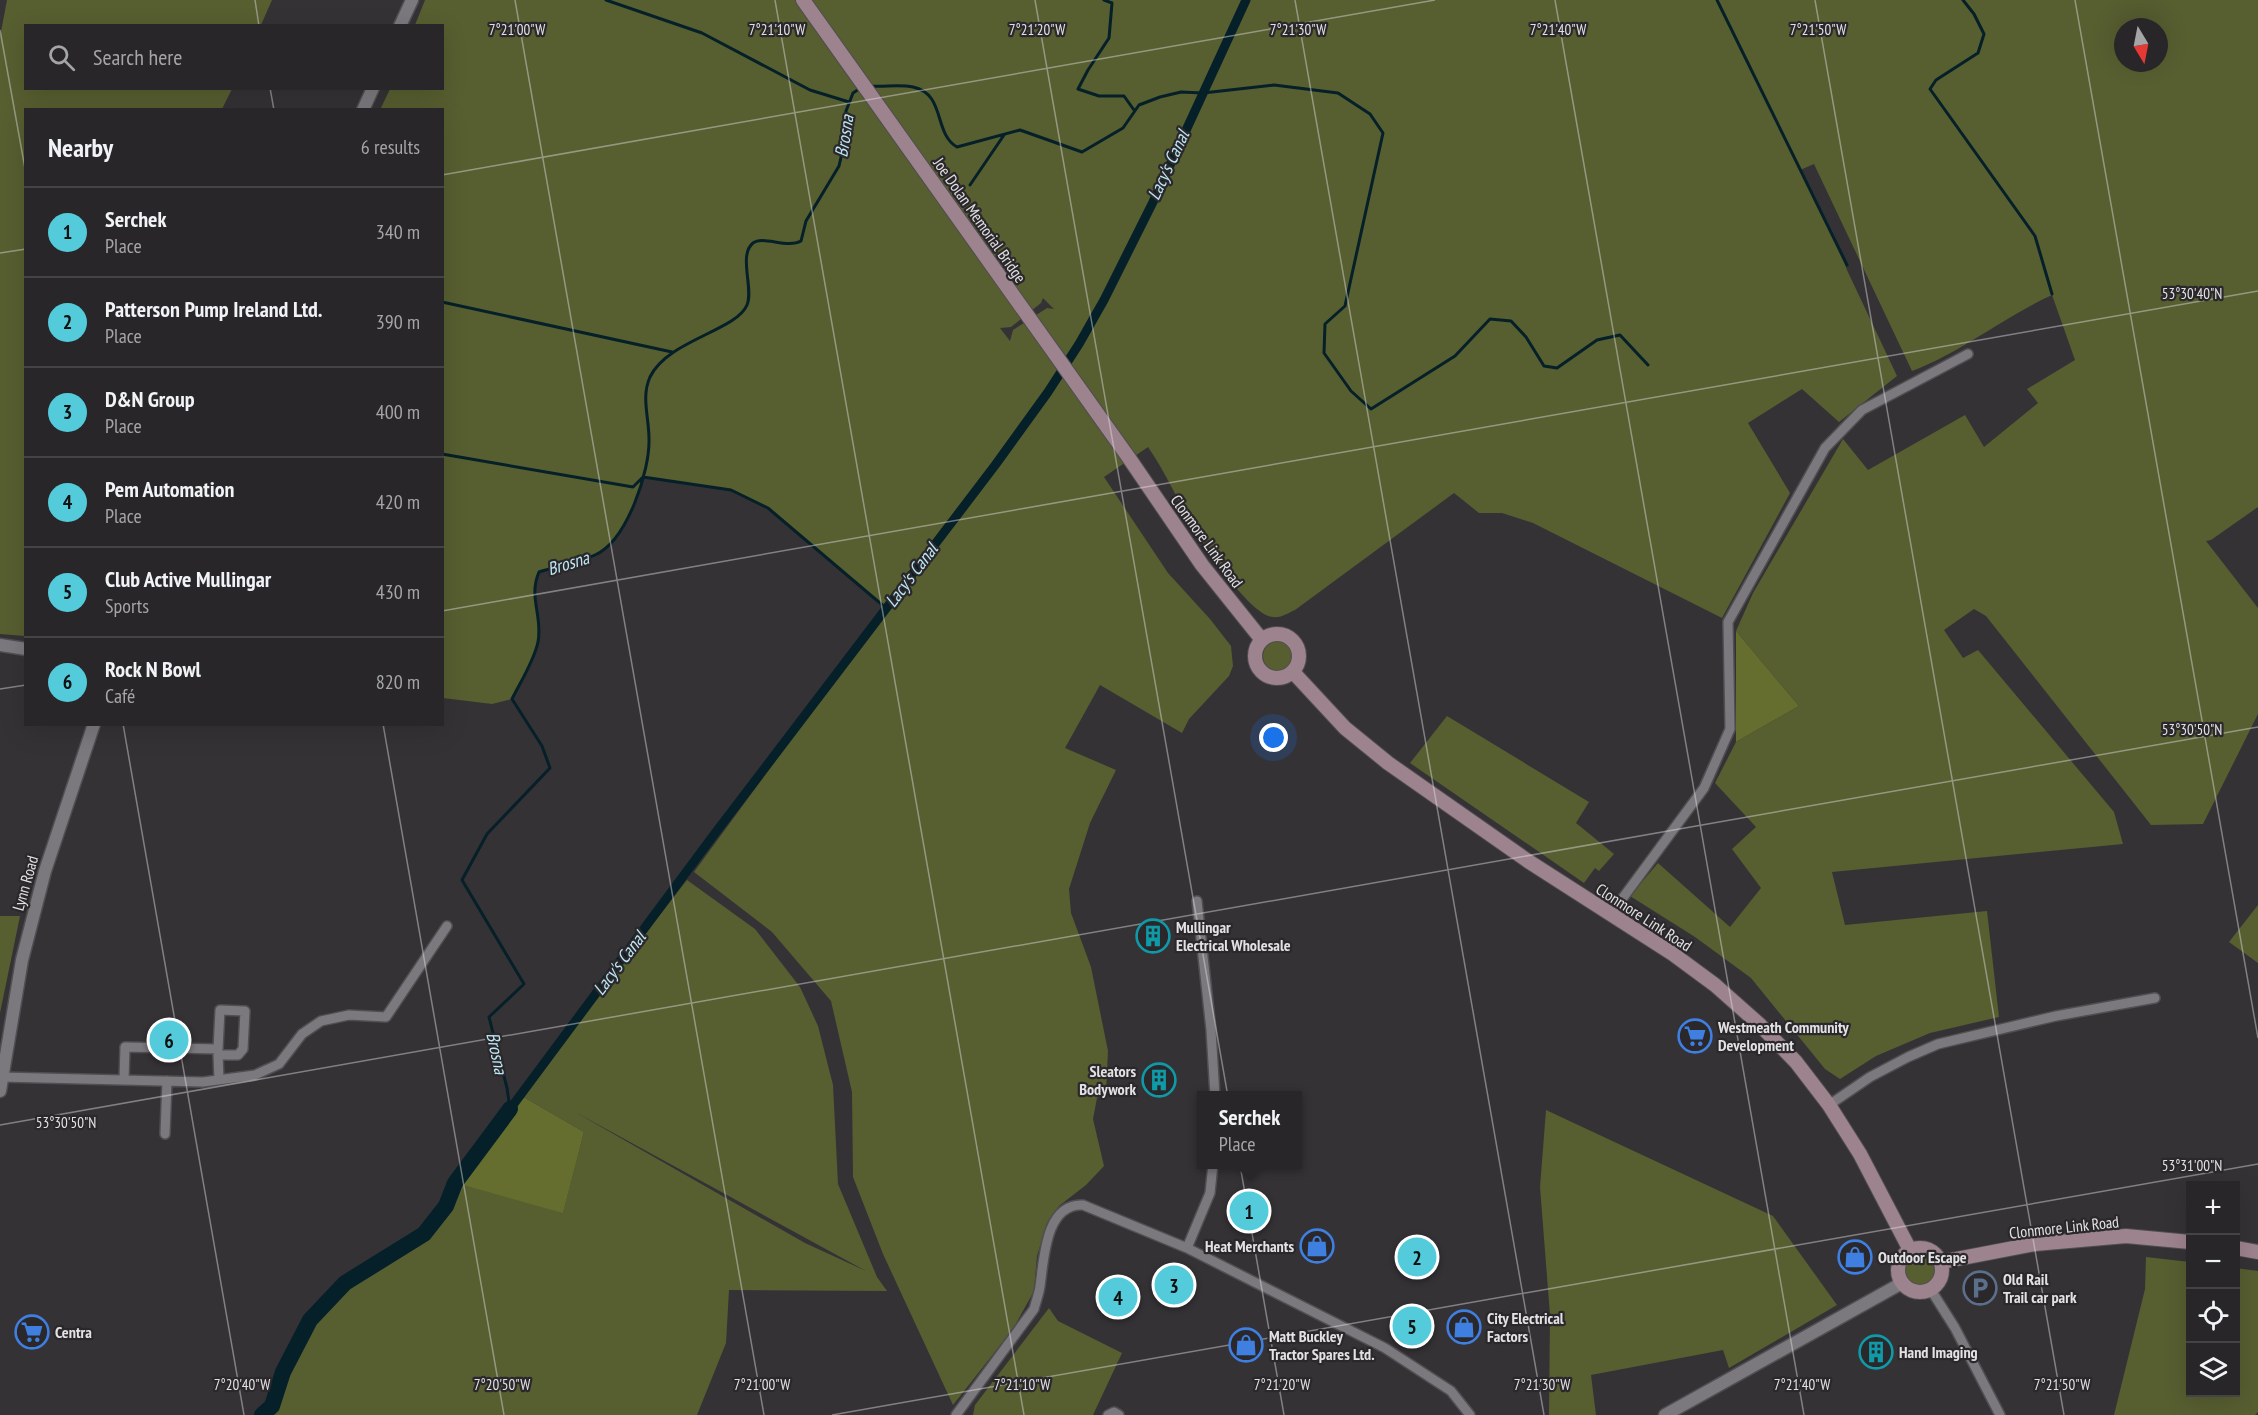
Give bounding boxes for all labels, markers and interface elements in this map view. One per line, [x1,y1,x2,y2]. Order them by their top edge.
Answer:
north arrow [2114,18,2168,72]
text: 7°21'00"W [489,20,545,39]
text: 7°21'10"W [749,20,805,39]
text: 7°21'20"W [1009,20,1065,39]
text: 7°21'30"W [1270,20,1326,39]
text: 7°21'40"W [1530,20,1586,39]
text: 7°21'50"W [1790,20,1846,39]
search box [24,24,444,90]
icon: search [45,41,78,74]
text: Search here [93,43,182,71]
water label: Brosna [829,112,859,159]
water label: Lacy's Canal [1142,125,1195,203]
text: Nearby [48,131,113,164]
text: 6 results [361,134,420,160]
street label: Joe Dolan Memorial Bridge [929,153,1031,286]
text: Serchek [105,205,167,233]
text: 1 [63,219,72,245]
text: 340 m [376,219,420,245]
text: Place [105,233,142,259]
text: 53°30'40"N [2162,284,2222,303]
text: Patterson Pump Ireland Ltd. [105,295,323,323]
text: 2 [63,309,72,335]
text: 390 m [376,309,420,335]
text: Place [105,323,142,349]
text: D&N Group [105,385,195,413]
text: 3 [63,399,72,425]
text: 400 m [376,399,420,425]
text: Place [105,413,142,439]
text: Pem Automation [105,475,234,503]
text: 4 [63,489,72,515]
text: 420 m [376,489,420,515]
street label: Clonmore Link Road [1166,490,1248,592]
text: Place [105,503,142,529]
water label: Lacy's Canal [880,537,944,612]
water label: Brosna [544,546,592,580]
text: Club Active Mullingar [105,565,271,593]
text: 5 [63,579,72,605]
text: 430 m [376,579,420,605]
text: Sports [105,593,149,619]
text: Rock N Bowl [105,655,201,683]
text: 6 [63,669,72,695]
text: 820 m [376,669,420,695]
text: Café [105,683,135,709]
text: 53°30'50"N [2162,720,2222,739]
your location [1259,723,1288,752]
street label: Lynn Road [8,853,42,913]
street label: Clonmore Link Road [1592,879,1696,955]
place label: Mullingar Electrical Wholesale [1176,917,1291,955]
building icon: Mullingar Electrical Wholesale [1135,918,1171,954]
water label: Lacy's Canal [588,925,652,1000]
place label: Westmeath Community Development [1717,1017,1849,1055]
pin: 6 [150,1018,188,1062]
supermarket icon: Westmeath Community Development [1677,1018,1713,1054]
water label: Brosna [481,1030,513,1077]
place label: Sleators Bodywork [1079,1061,1136,1099]
building icon: Sleators Bodywork [1141,1062,1177,1098]
popup [1197,1091,1302,1169]
text: Serchek [1219,1103,1280,1131]
text: 53°30'50"N [36,1113,96,1132]
text: Place [1219,1131,1255,1157]
text: 53°31'00"N [2162,1156,2222,1175]
map controls [2186,1181,2240,1397]
button: + [2186,1181,2240,1235]
pin: 1 [1230,1188,1268,1234]
street label: Clonmore Link Road [2008,1211,2120,1243]
shop icon: Heat Merchants [1299,1228,1335,1264]
pin: 2 [1398,1234,1436,1280]
button: − [2186,1235,2240,1289]
place label: Heat Merchants [1205,1236,1294,1256]
shop icon: Outdoor Escape [1837,1239,1873,1275]
place label: Outdoor Escape [1878,1247,1967,1267]
pin: 3 [1154,1262,1194,1308]
place label: Old Rail Trail car park [2003,1269,2077,1307]
parking icon: Old Rail Trail car park [1962,1270,1998,1306]
pin: 4 [1098,1274,1138,1320]
button: locate [2186,1289,2240,1343]
pin: 5 [1392,1304,1432,1348]
place label: City Electrical Factors [1487,1308,1564,1346]
shop icon: City Electrical Factors [1446,1309,1482,1345]
supermarket icon: Centra [14,1314,50,1350]
place label: Centra [55,1322,92,1342]
place label: Matt Buckley Tractor Spares Ltd. [1269,1326,1375,1364]
shop icon: Matt Buckley Tractor Spares Ltd. [1228,1327,1264,1363]
building icon: Hand Imaging [1858,1334,1894,1370]
place label: Hand Imaging [1899,1342,1978,1362]
button: layers [2186,1343,2240,1397]
text: 7°20'40"W [214,1375,270,1394]
text: 7°20'50"W [474,1375,530,1394]
text: 7°21'00"W [734,1375,790,1394]
text: 7°21'10"W [994,1375,1050,1394]
text: 7°21'20"W [1254,1375,1310,1394]
text: 7°21'30"W [1514,1375,1570,1394]
text: 7°21'40"W [1774,1375,1830,1394]
text: 7°21'50"W [2034,1375,2090,1394]

